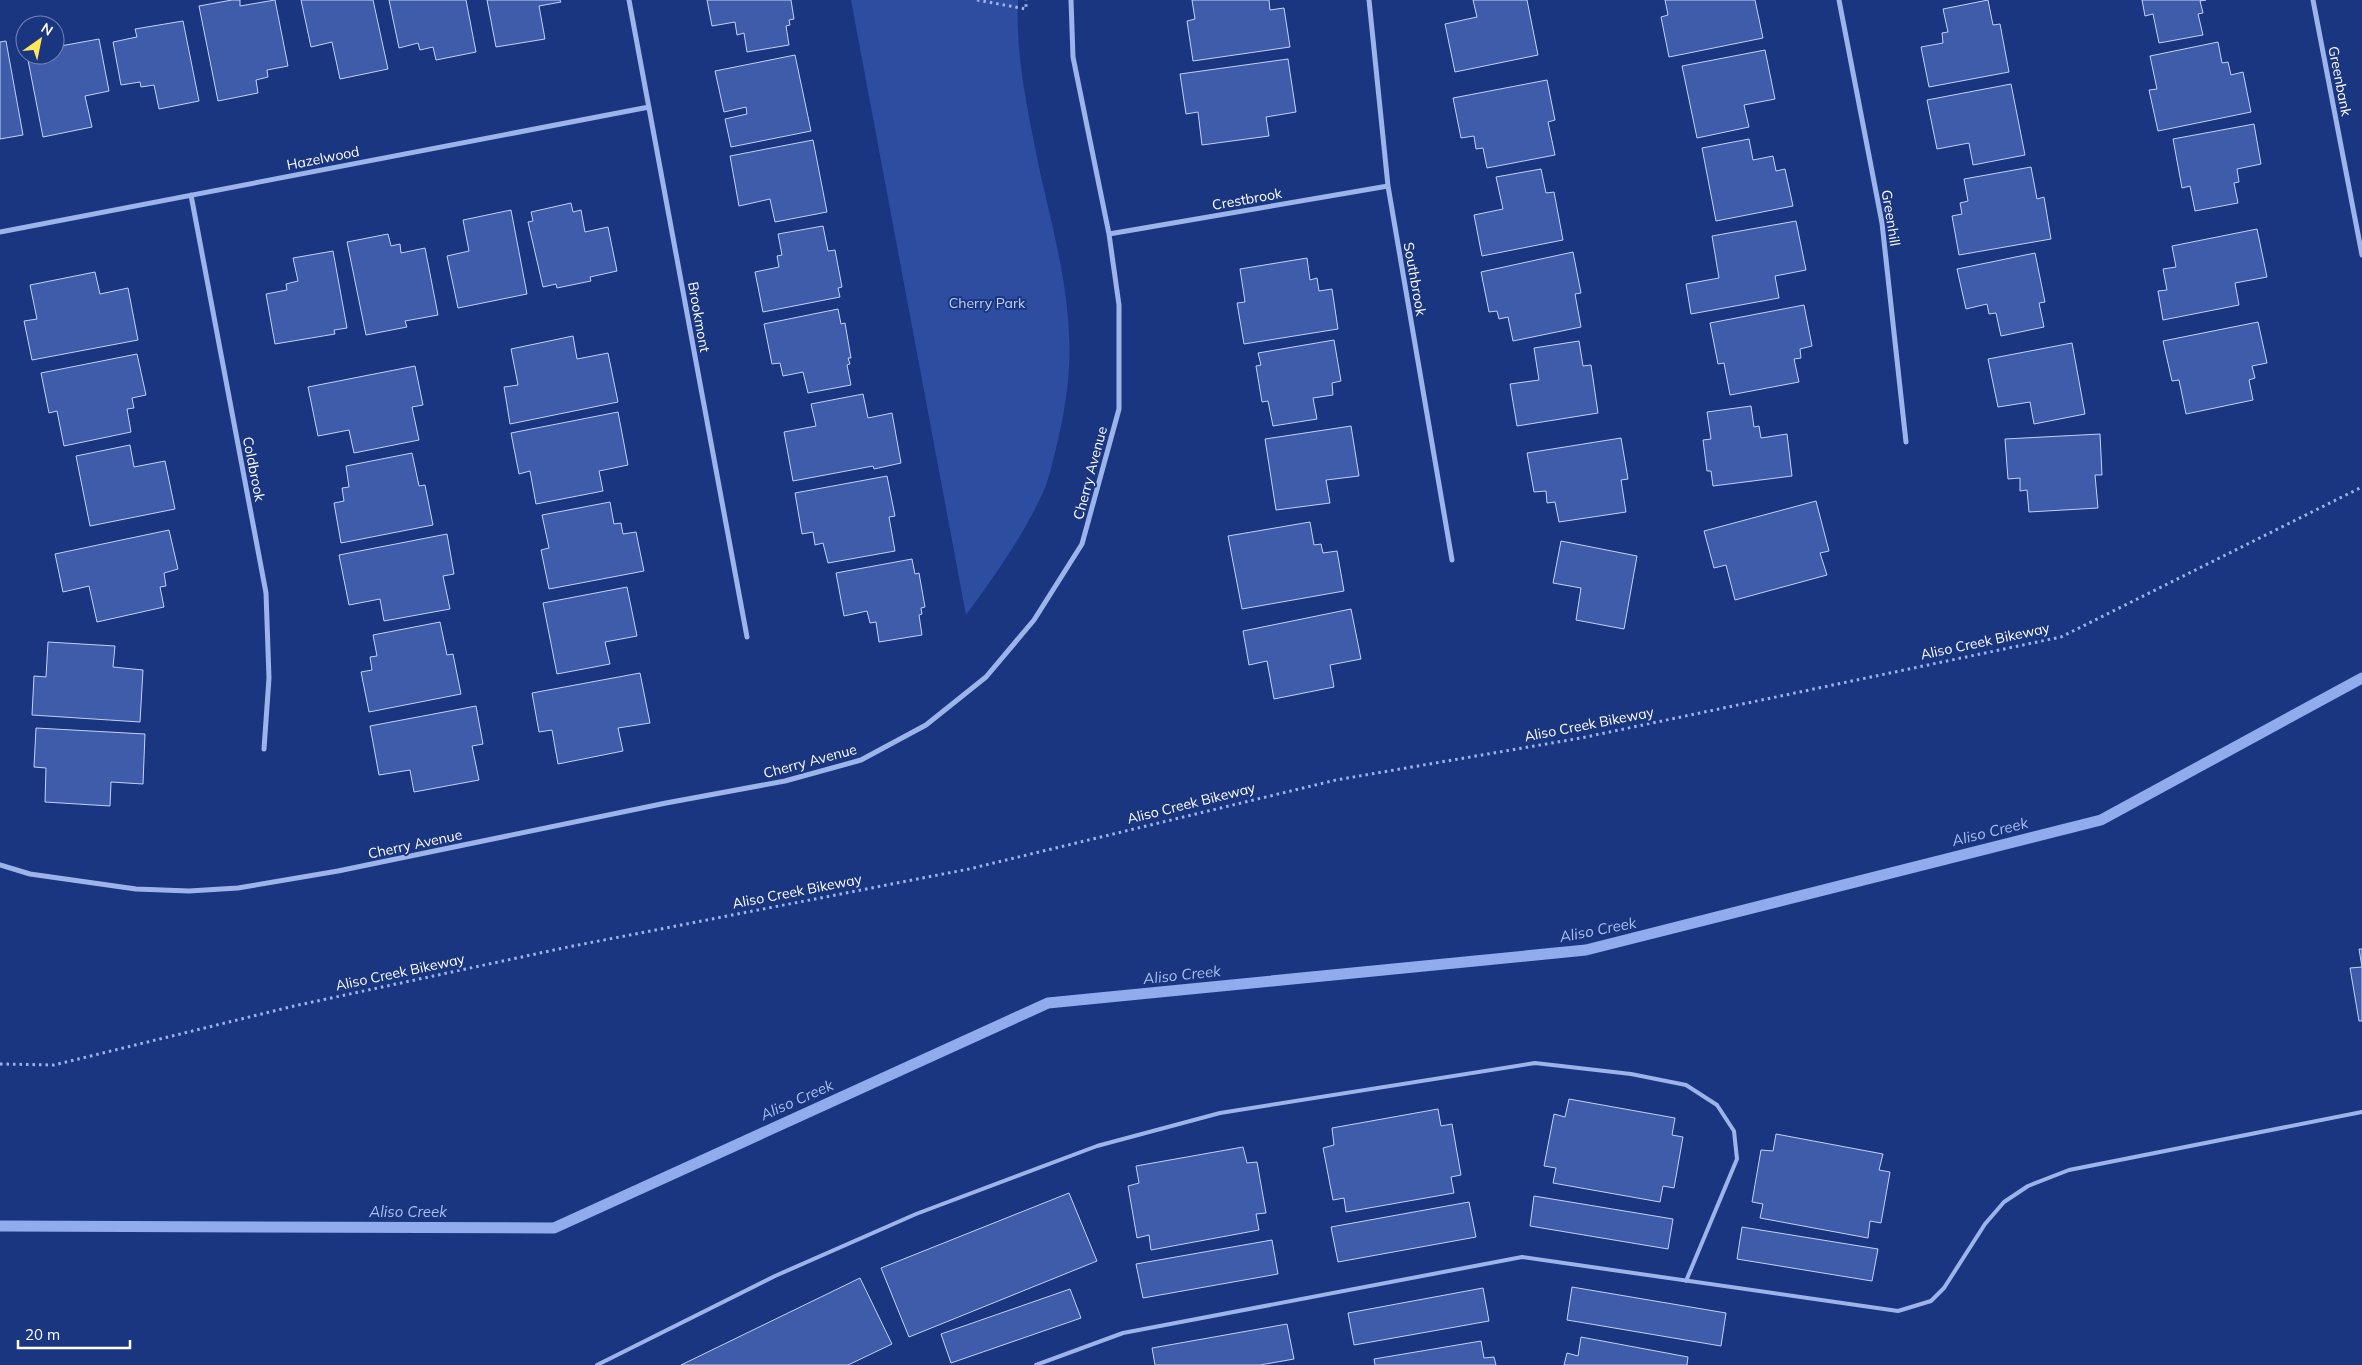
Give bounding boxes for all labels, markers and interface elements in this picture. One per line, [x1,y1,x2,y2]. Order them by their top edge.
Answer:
north arrow [15,15,65,65]
text: N [38,19,56,40]
street label: Greenbank [2324,44,2356,118]
street label: Hazelwood [285,142,361,174]
street label: Crestbrook [1211,184,1284,214]
street label: Greenhill [1878,189,1904,247]
street label: Southbrook [1400,241,1430,318]
street label: Brookmont [684,280,714,354]
park label: Cherry Park [949,294,1026,312]
street label: Cherry Avenue [1069,424,1111,522]
street label: Coldbrook [239,435,269,504]
street label: Aliso Creek Bikeway [1919,618,2052,663]
street label: Aliso Creek Bikeway [1523,703,1656,745]
street label: Cherry Avenue [761,740,859,782]
street label: Aliso Creek Bikeway [1125,778,1257,828]
water label: Aliso Creek [1949,813,2031,850]
street label: Cherry Avenue [366,825,464,863]
street label: Aliso Creek Bikeway [731,870,864,912]
water label: Aliso Creek [1557,913,1639,946]
street label: Aliso Creek Bikeway [334,949,467,994]
water label: Aliso Creek [1141,961,1223,988]
water label: Aliso Creek [757,1075,837,1124]
water label: Aliso Creek [368,1202,448,1221]
scale bar [18,1318,130,1350]
text: 20 m [25,1325,60,1344]

